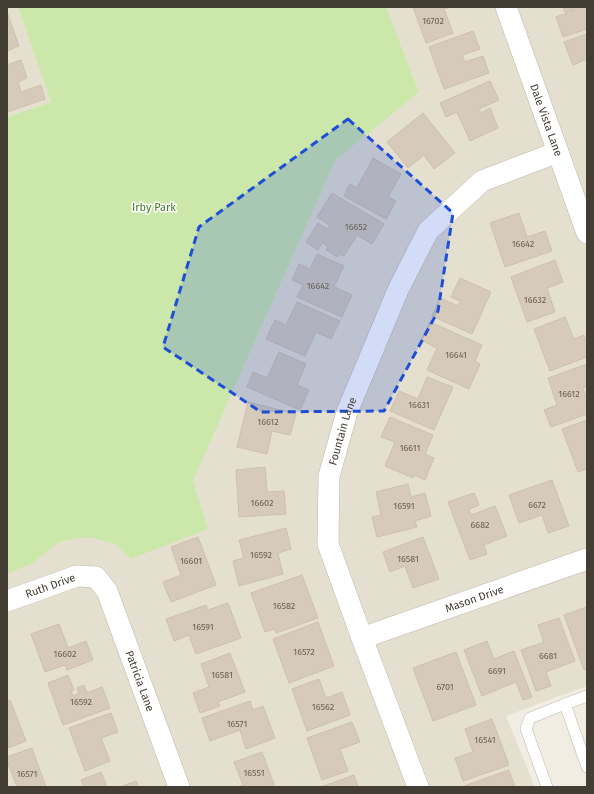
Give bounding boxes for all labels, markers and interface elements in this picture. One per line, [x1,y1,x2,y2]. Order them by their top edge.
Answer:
house number: 16702 [422,16,444,26]
street label: Dale Vista Lane [527,82,565,158]
park label: Irby Park [132,201,176,214]
house number: 16652 [345,222,367,232]
house number: 16642 [512,239,534,249]
house number: 16642 [307,281,329,291]
house number: 16632 [524,295,546,305]
house number: 16641 [445,350,467,360]
house number: 16612 [558,389,580,399]
street label: Fountain Lane [326,395,359,467]
house number: 16631 [408,400,430,410]
house number: 16612 [257,417,279,427]
house number: 16611 [400,443,420,453]
house number: 16602 [251,498,273,508]
house number: 6672 [528,500,546,510]
house number: 16591 [393,501,415,511]
house number: 6682 [471,520,489,530]
house number: 16592 [250,550,272,560]
house number: 16581 [397,554,419,564]
house number: 16601 [180,556,202,566]
street label: Ruth Drive [24,571,77,601]
street label: Mason Drive [443,583,505,615]
house number: 16582 [273,601,295,611]
house number: 16591 [192,622,214,632]
house number: 16572 [293,647,315,657]
house number: 16602 [54,649,76,659]
street label: Patricia Lane [122,649,157,714]
house number: 6681 [539,651,557,661]
house number: 6691 [488,666,506,676]
house number: 16581 [211,670,233,680]
house number: 6701 [436,682,454,692]
house number: 16592 [70,697,92,707]
house number: 16562 [312,702,334,712]
house number: 16571 [227,719,247,729]
house number: 16541 [474,735,496,745]
house number: 16551 [243,768,265,778]
house number: 16571 [17,769,37,779]

